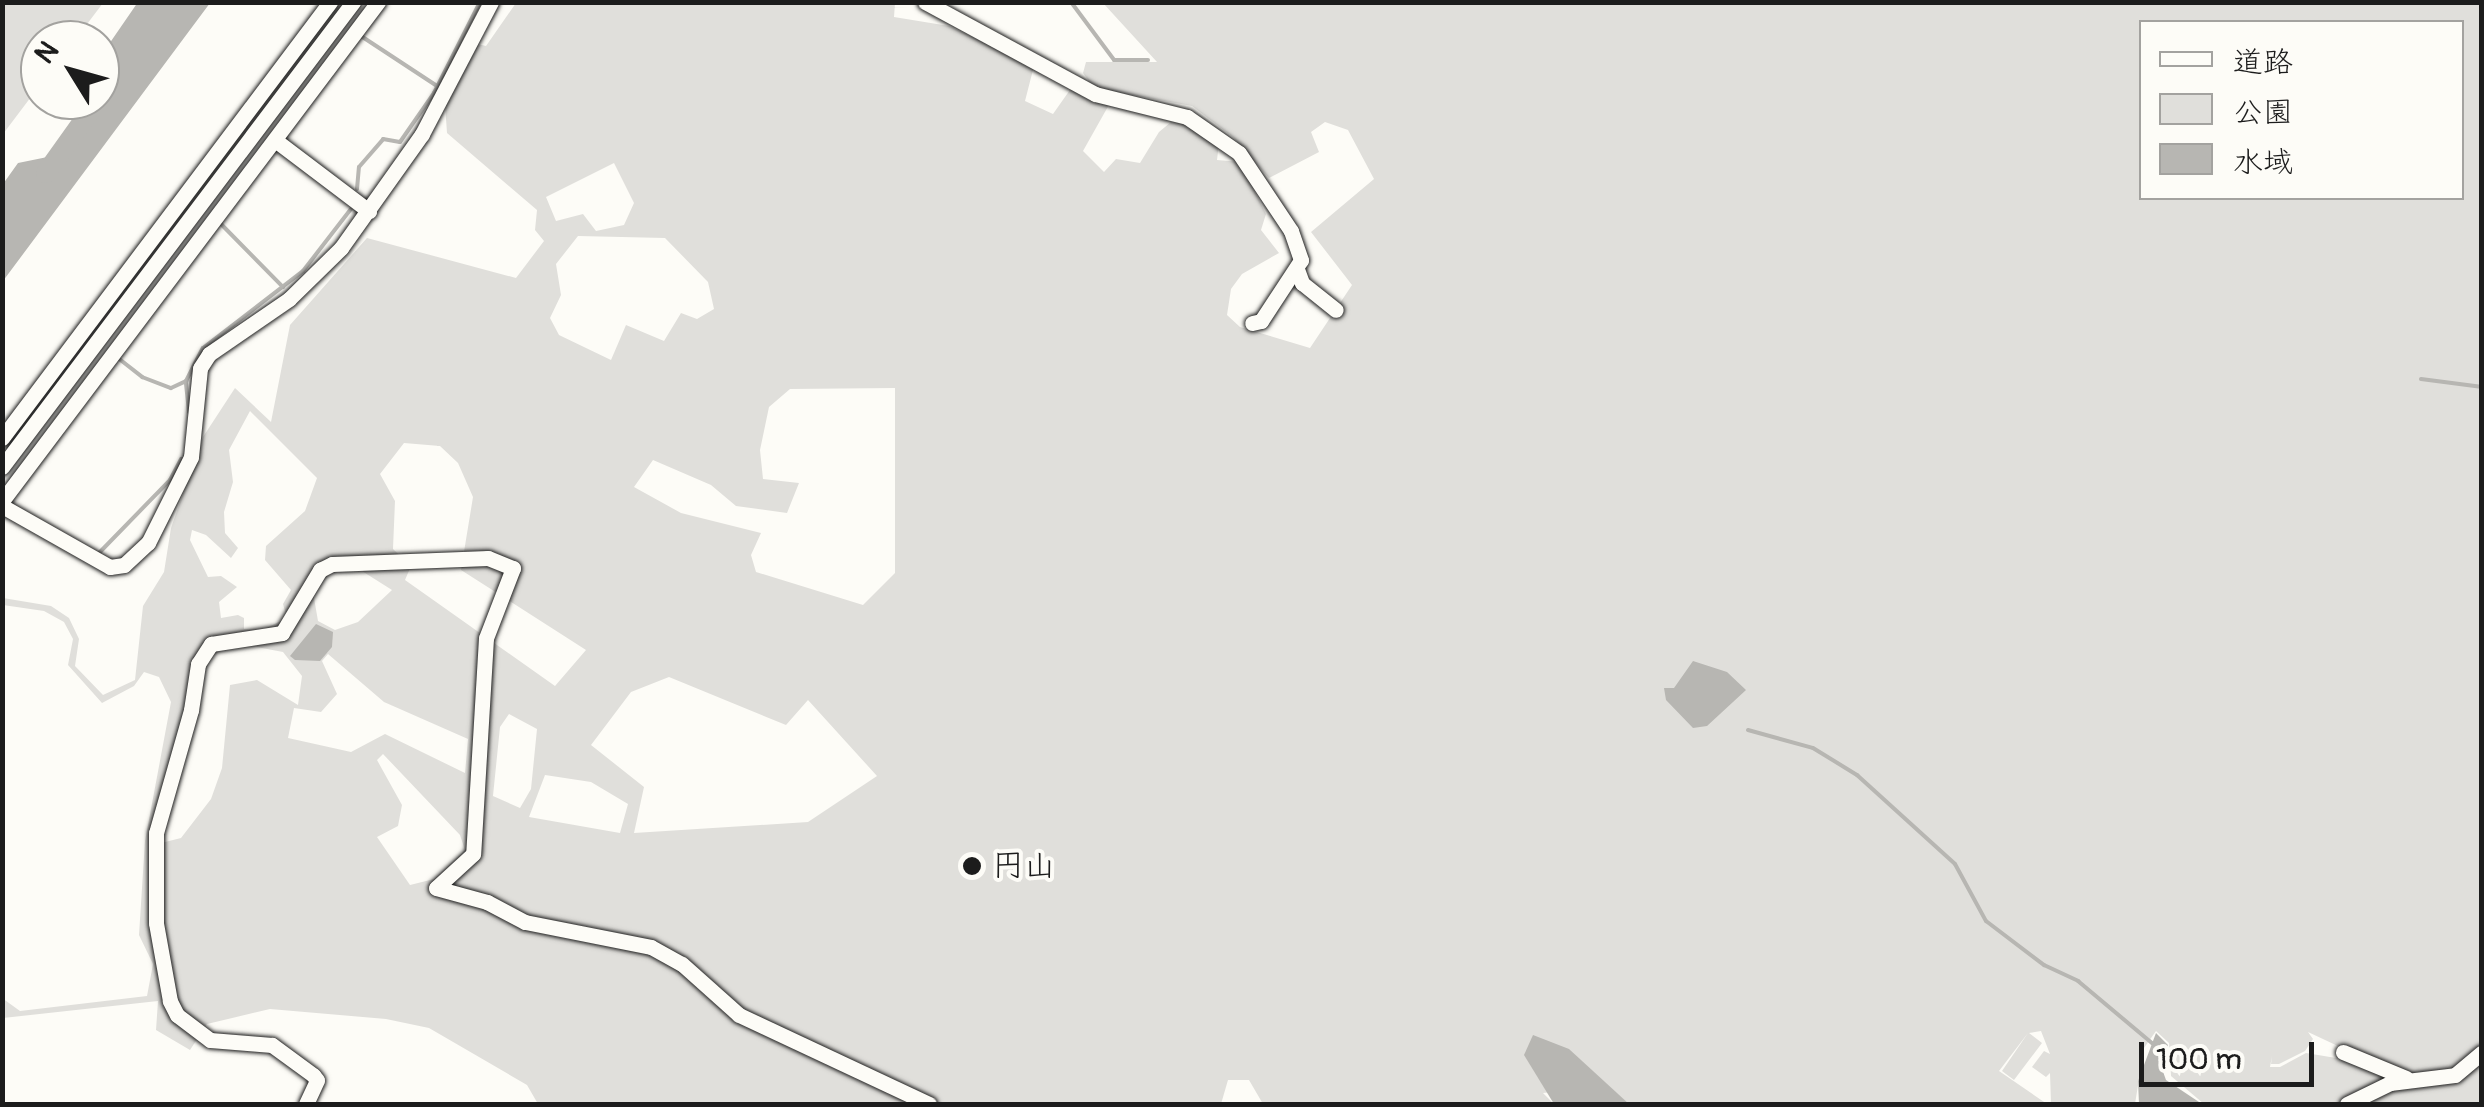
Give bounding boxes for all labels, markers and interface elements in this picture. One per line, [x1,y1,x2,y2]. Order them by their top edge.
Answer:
north arrow [20,20,120,120]
legend [2139,20,2464,200]
text: N [28,35,67,71]
text: 道路 [2233,44,2293,81]
text: 公園 [2233,94,2293,131]
text: 水域 [2233,144,2293,181]
place label: 円山 [992,847,1056,885]
marker: 円山 [961,855,983,877]
scale bar [2144,1022,2319,1084]
text: 100 m [2156,1041,2242,1078]

